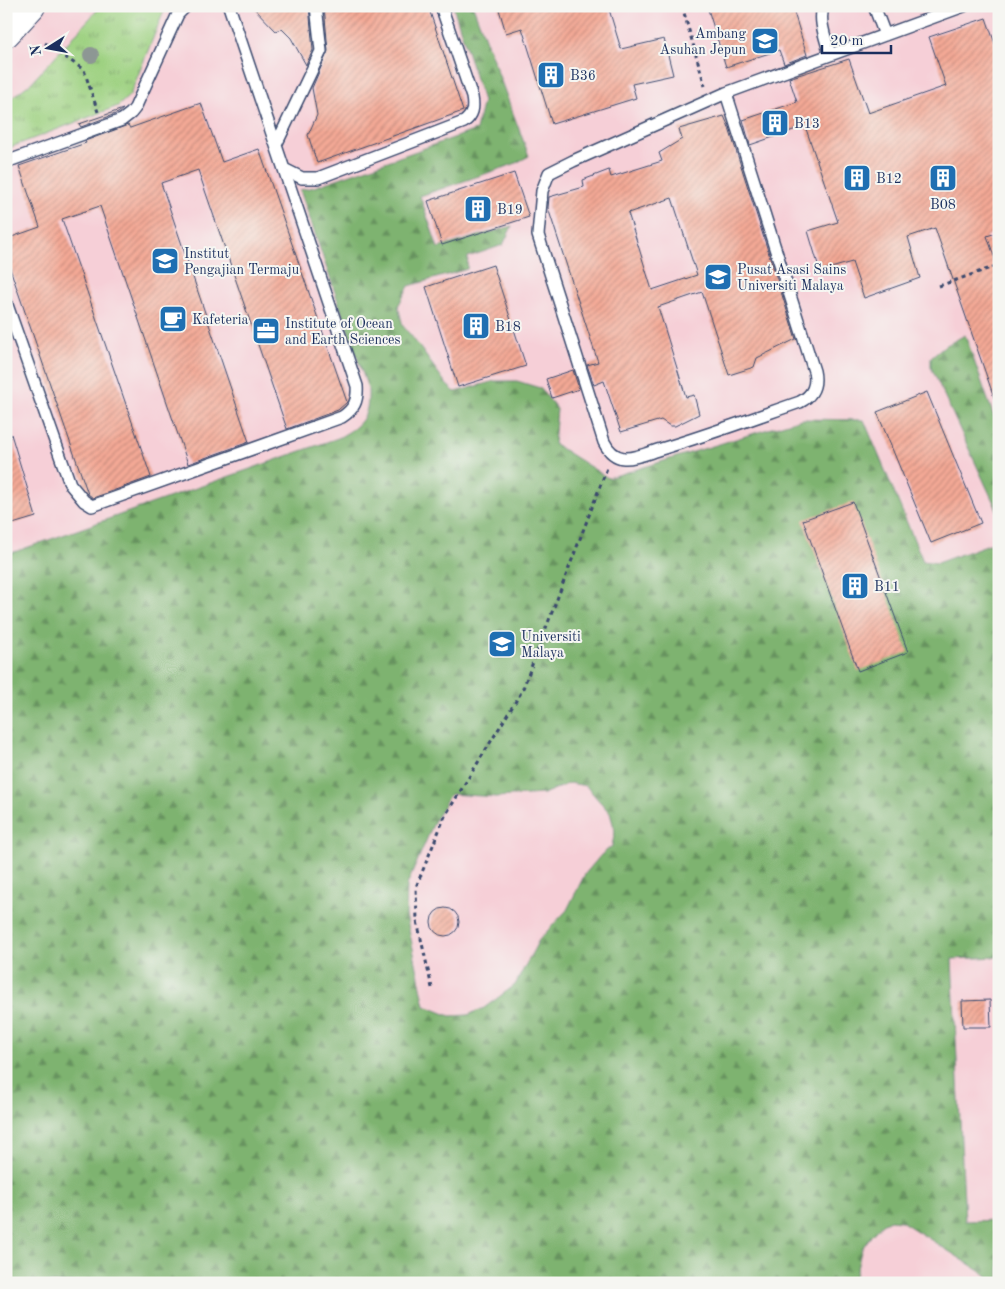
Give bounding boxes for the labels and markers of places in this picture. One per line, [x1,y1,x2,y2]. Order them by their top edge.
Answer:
school or university icon: Ambang Asuhan Jepun [750,26,780,56]
place label: Ambang Asuhan Jepun [659,27,746,57]
building icon: B36 [536,60,566,90]
place label: B36 [570,69,596,83]
building icon: B13 [760,108,790,138]
place label: B13 [794,117,820,131]
building icon: B12 [842,163,872,193]
building icon: B08 [928,163,958,193]
place label: B12 [876,172,902,186]
building icon: B19 [463,194,493,224]
place label: B08 [930,198,956,212]
place label: B19 [497,203,523,217]
school or university icon: Institut Pengajian Termaju [150,246,180,276]
place label: Institut Pengajian Termaju [184,247,300,277]
school or university icon: Pusat Asasi Sains Universiti Malaya [703,262,733,292]
place label: Pusat Asasi Sains Universiti Malaya [737,263,846,293]
cafe icon: Kafeteria [158,304,188,334]
building icon: B18 [461,311,491,341]
place label: Kafeteria [192,313,248,327]
office icon: Institute of Ocean and Earth Sciences [251,316,281,346]
place label: Institute of Ocean and Earth Sciences [285,317,401,347]
place label: B18 [495,320,521,334]
building icon: B11 [840,571,870,601]
place label: B11 [874,580,900,594]
school or university icon: Universiti Malaya [487,629,517,659]
place label: Universiti Malaya [521,630,581,660]

